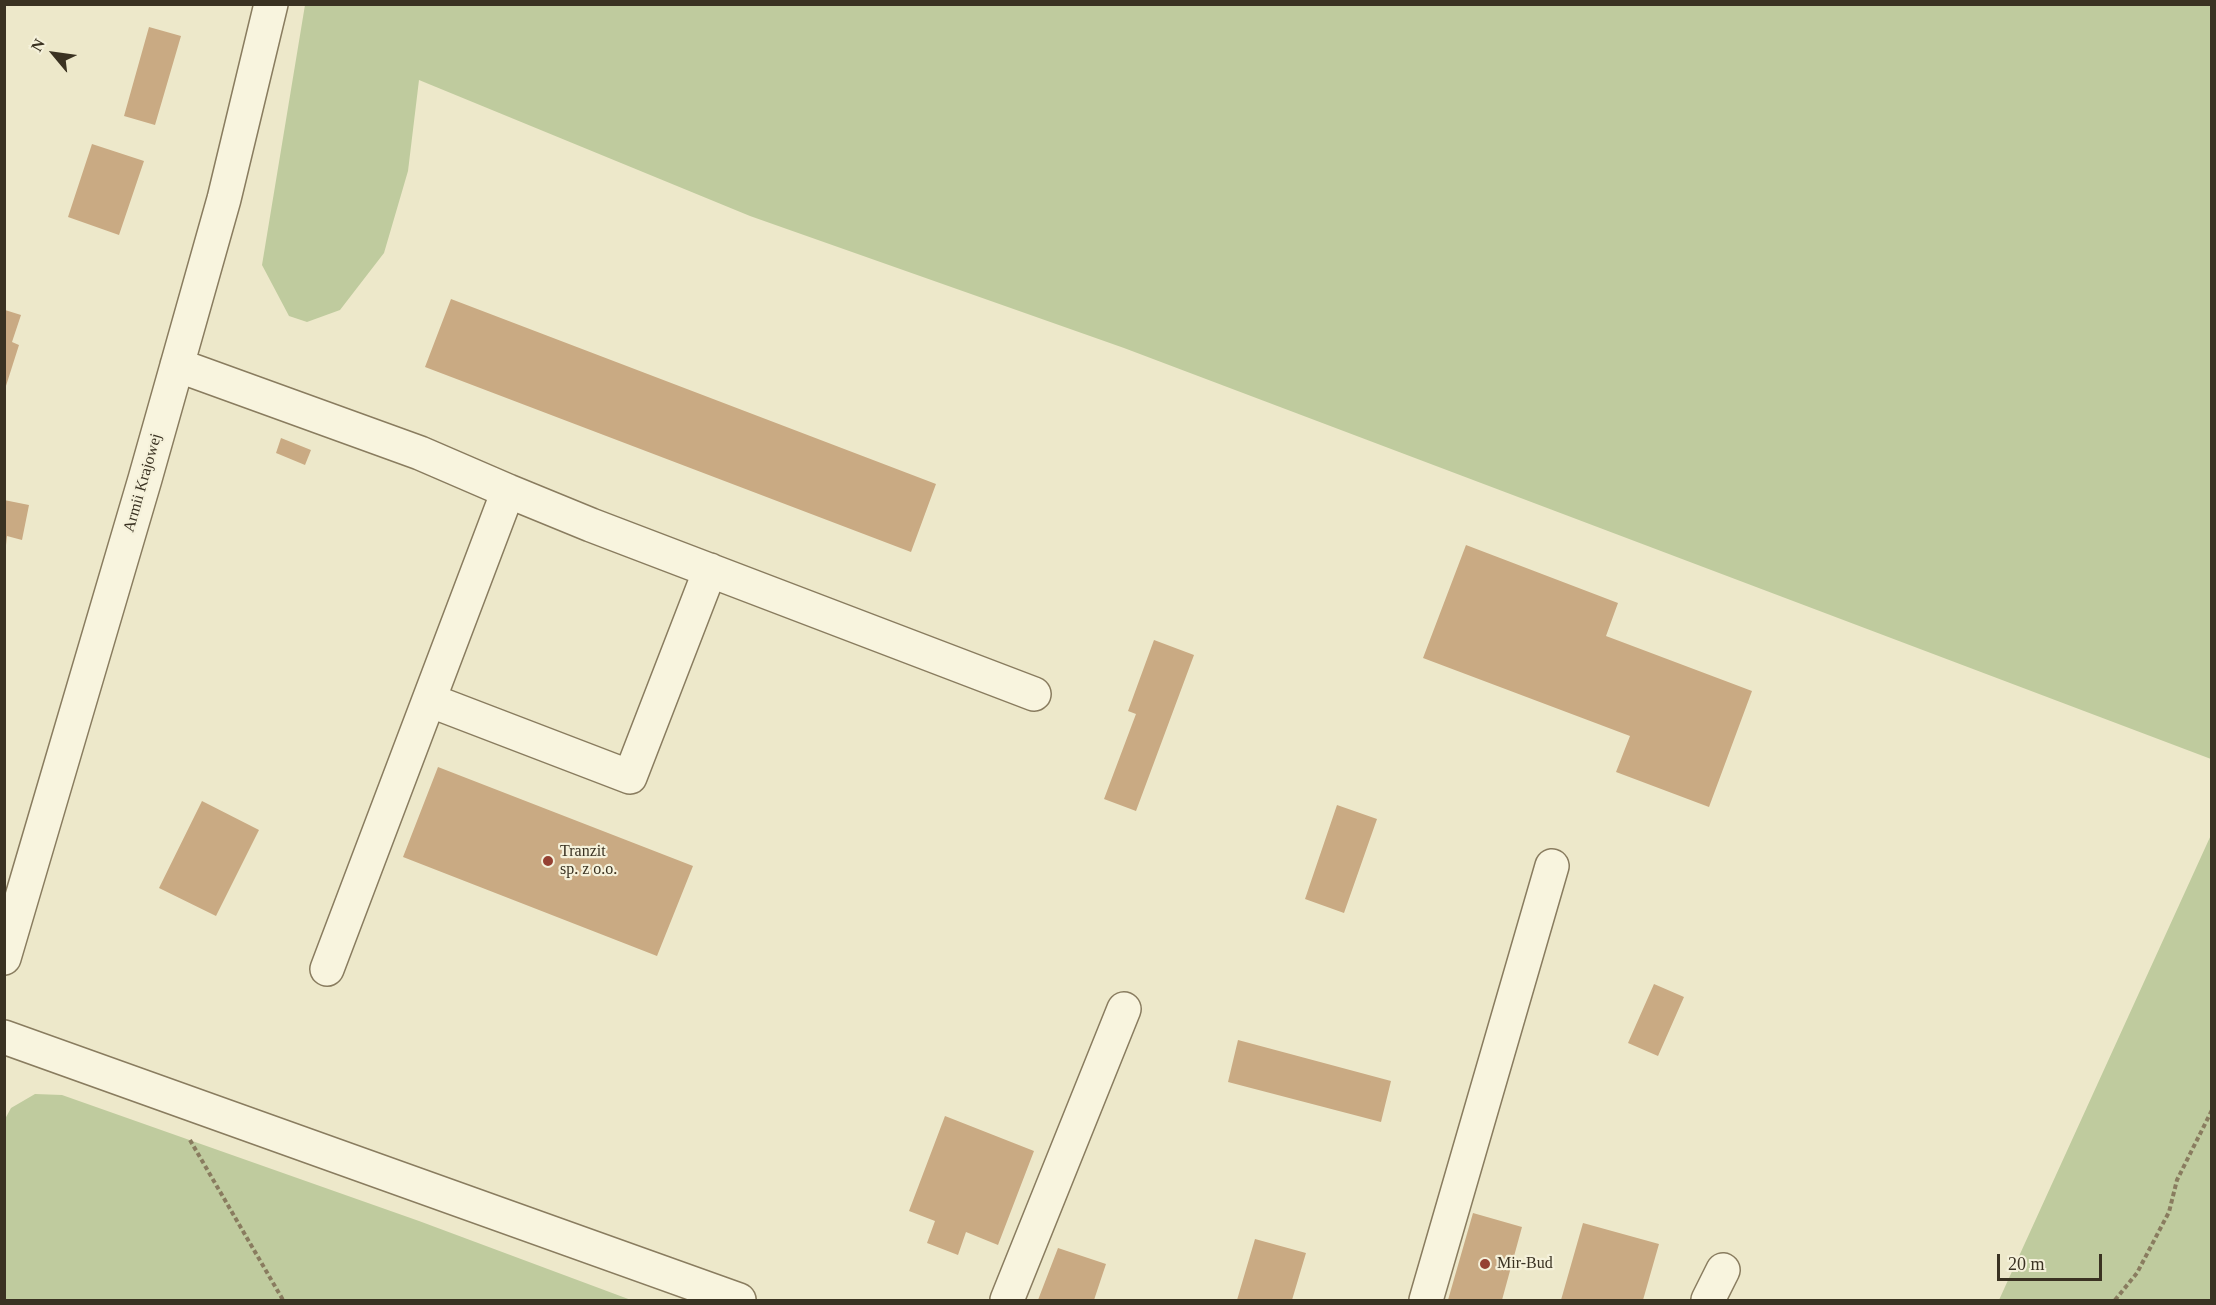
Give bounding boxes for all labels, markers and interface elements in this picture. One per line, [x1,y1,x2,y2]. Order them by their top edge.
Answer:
north arrow [24,24,84,84]
text: N [28,36,48,54]
street label: Armii Krajowej [120,431,166,535]
place label: Tranzit sp. z o.o. [560,842,617,880]
marker: Tranzit sp. z o.o. [541,854,555,868]
scale bar [2000,1242,2105,1280]
place label: Mir-Bud [1497,1254,1553,1274]
text: 20 m [2008,1254,2045,1274]
marker: Mir-Bud [1478,1257,1492,1271]

